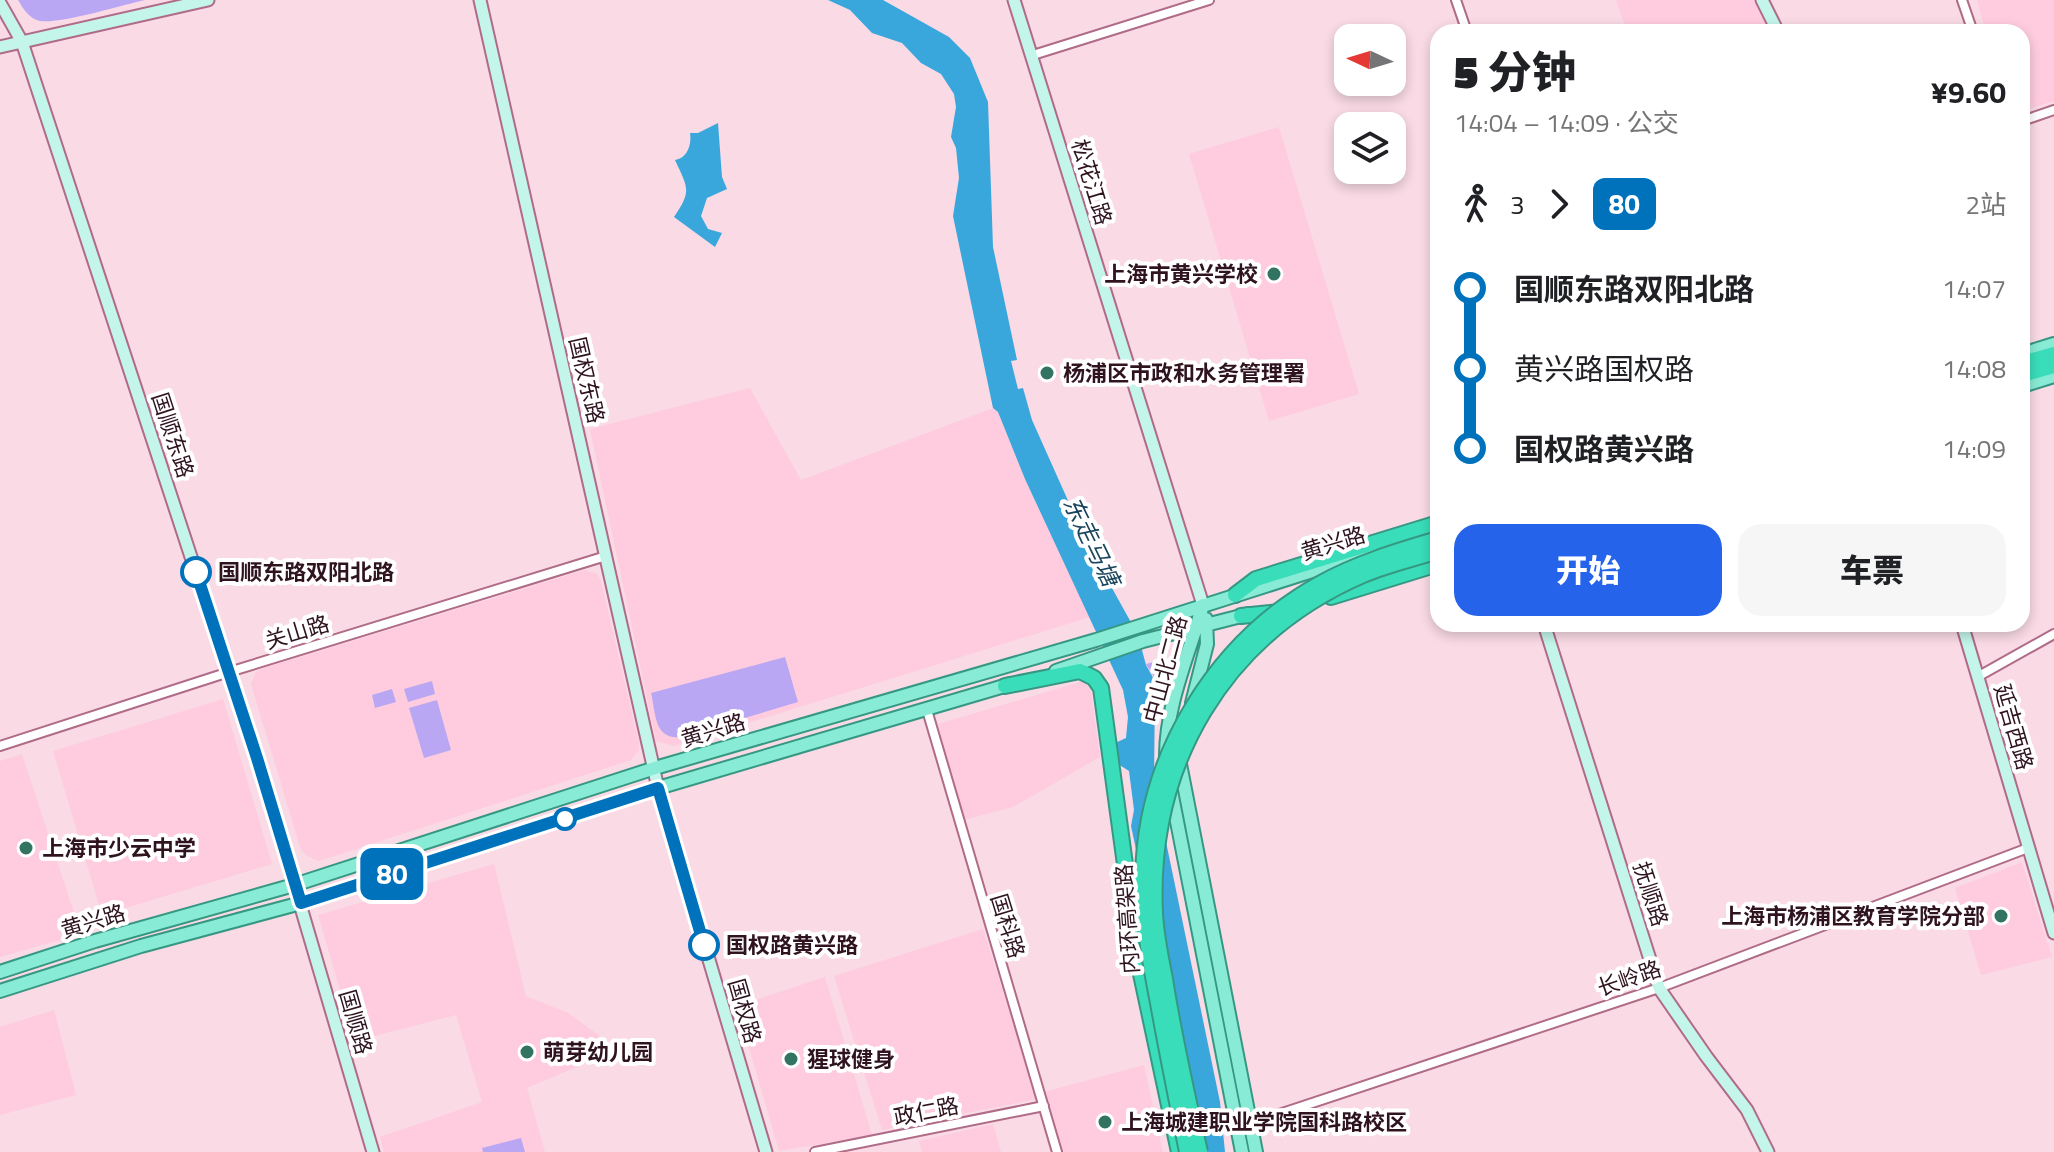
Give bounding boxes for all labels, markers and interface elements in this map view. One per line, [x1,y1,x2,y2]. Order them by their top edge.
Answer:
north arrow [1334,24,1406,96]
map controls [1334,24,1406,184]
text: 5 分钟 [1454,38,1576,105]
text: ¥9.60 [1931,69,2006,115]
text: 14:04 – 14:09 · 公交 [1454,103,1679,142]
button: layers [1334,112,1406,184]
street label: 松花江路 [1063,135,1121,229]
icon: walk [1454,182,1498,226]
icon: forward [1537,182,1581,226]
text: 80 [1609,182,1640,225]
text: 3 [1510,185,1525,224]
text: 2站 [1965,185,2006,224]
place label: 上海市黄兴学校 [1104,257,1258,291]
marker: 上海市黄兴学校 [1265,265,1283,283]
text: 国顺东路双阳北路 [1514,266,1754,312]
text: 14:07 [1942,269,2006,308]
street label: 国权东路 [561,333,613,427]
text: 黄兴路国权路 [1514,346,1694,392]
text: 14:08 [1942,349,2006,388]
place label: 杨浦区市政和水务管理署 [1063,356,1305,390]
marker: 杨浦区市政和水务管理署 [1038,364,1056,382]
street label: 国顺东路 [143,388,203,482]
text: 国权路黄兴路 [1514,426,1694,472]
text: 14:09 [1942,429,2006,468]
water label: 东走马塘 [1055,490,1131,596]
street label: 黄兴路 [1296,517,1370,569]
button: 开始 [1454,524,1722,616]
button: 车票 [1738,524,2006,616]
place label: 国顺东路双阳北路 [218,555,394,589]
marker: 国顺东路双阳北路 [181,557,211,587]
street label: 关山路 [260,606,334,658]
street label: 中山北二路 [1134,611,1196,727]
street label: 延吉西路 [1986,680,2042,774]
street label: 黄兴路 [676,704,750,756]
unlabelled marker [554,808,576,830]
place label: 上海市少云中学 [42,831,196,865]
marker: 上海市少云中学 [17,839,35,857]
line badge: 80 [356,848,428,900]
text: 80 [376,852,408,895]
street label: 抚顺路 [1625,857,1677,931]
street label: 内环高架路 [1106,863,1148,975]
street label: 国科路 [982,889,1034,963]
street label: 黄兴路 [56,895,130,947]
place label: 上海市杨浦区教育学院分部 [1721,899,1985,933]
marker: 上海市杨浦区教育学院分部 [1992,907,2010,925]
place label: 国权路黄兴路 [726,928,858,962]
marker: 国权路黄兴路 [689,930,719,960]
street label: 长岭路 [1592,951,1666,1005]
street label: 国权路 [720,975,770,1047]
street label: 国顺路 [331,986,381,1058]
place label: 萌芽幼儿园 [543,1035,653,1069]
place label: 猩球健身 [807,1042,895,1076]
marker: 萌芽幼儿园 [518,1043,536,1061]
marker: 猩球健身 [782,1050,800,1068]
street label: 政仁路 [890,1088,962,1134]
place label: 上海城建职业学院国科路校区 [1121,1105,1407,1139]
marker: 上海城建职业学院国科路校区 [1096,1113,1114,1131]

